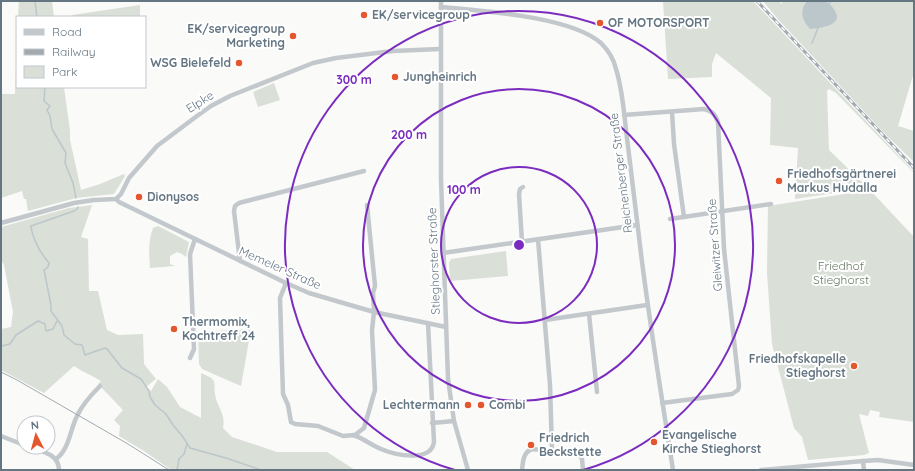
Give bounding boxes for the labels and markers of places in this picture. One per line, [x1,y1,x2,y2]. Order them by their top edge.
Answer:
place label: EK/servicegroup [372,7,470,22]
marker: EK/servicegroup [359,10,369,20]
place label: OF MOTORSPORT [608,15,710,30]
marker: OF MOTORSPORT [595,18,605,28]
place label: EK/servicegroup Marketing [187,21,285,50]
marker: EK/servicegroup Marketing [288,31,298,41]
place label: WSG Bielefeld [150,55,231,70]
marker: WSG Bielefeld [234,58,244,68]
place label: Jungheinrich [403,69,477,84]
marker: Jungheinrich [390,72,400,82]
place label: Friedhofsgärtnerei Markus Hudalla [787,166,896,195]
marker: Friedhofsgärtnerei Markus Hudalla [774,176,784,186]
place label: Dionysos [147,189,199,204]
marker: Dionysos [134,192,144,202]
centre of rings [512,238,526,252]
place label: Thermomix, Kochtreff 24 [182,314,255,343]
marker: Thermomix, Kochtreff 24 [169,324,179,334]
place label: Friedhofskapelle Stieghorst [749,351,846,380]
marker: Friedhofskapelle Stieghorst [849,361,859,371]
place label: Lechtermann [383,397,460,412]
place label: Combi [489,397,526,412]
marker: Lechtermann [463,400,473,410]
marker: Combi [476,400,486,410]
place label: Evangelische Kirche Stieghorst [662,427,761,456]
place label: Friedrich Beckstette [539,430,602,459]
marker: Evangelische Kirche Stieghorst [649,437,659,447]
marker: Friedrich Beckstette [526,440,536,450]

